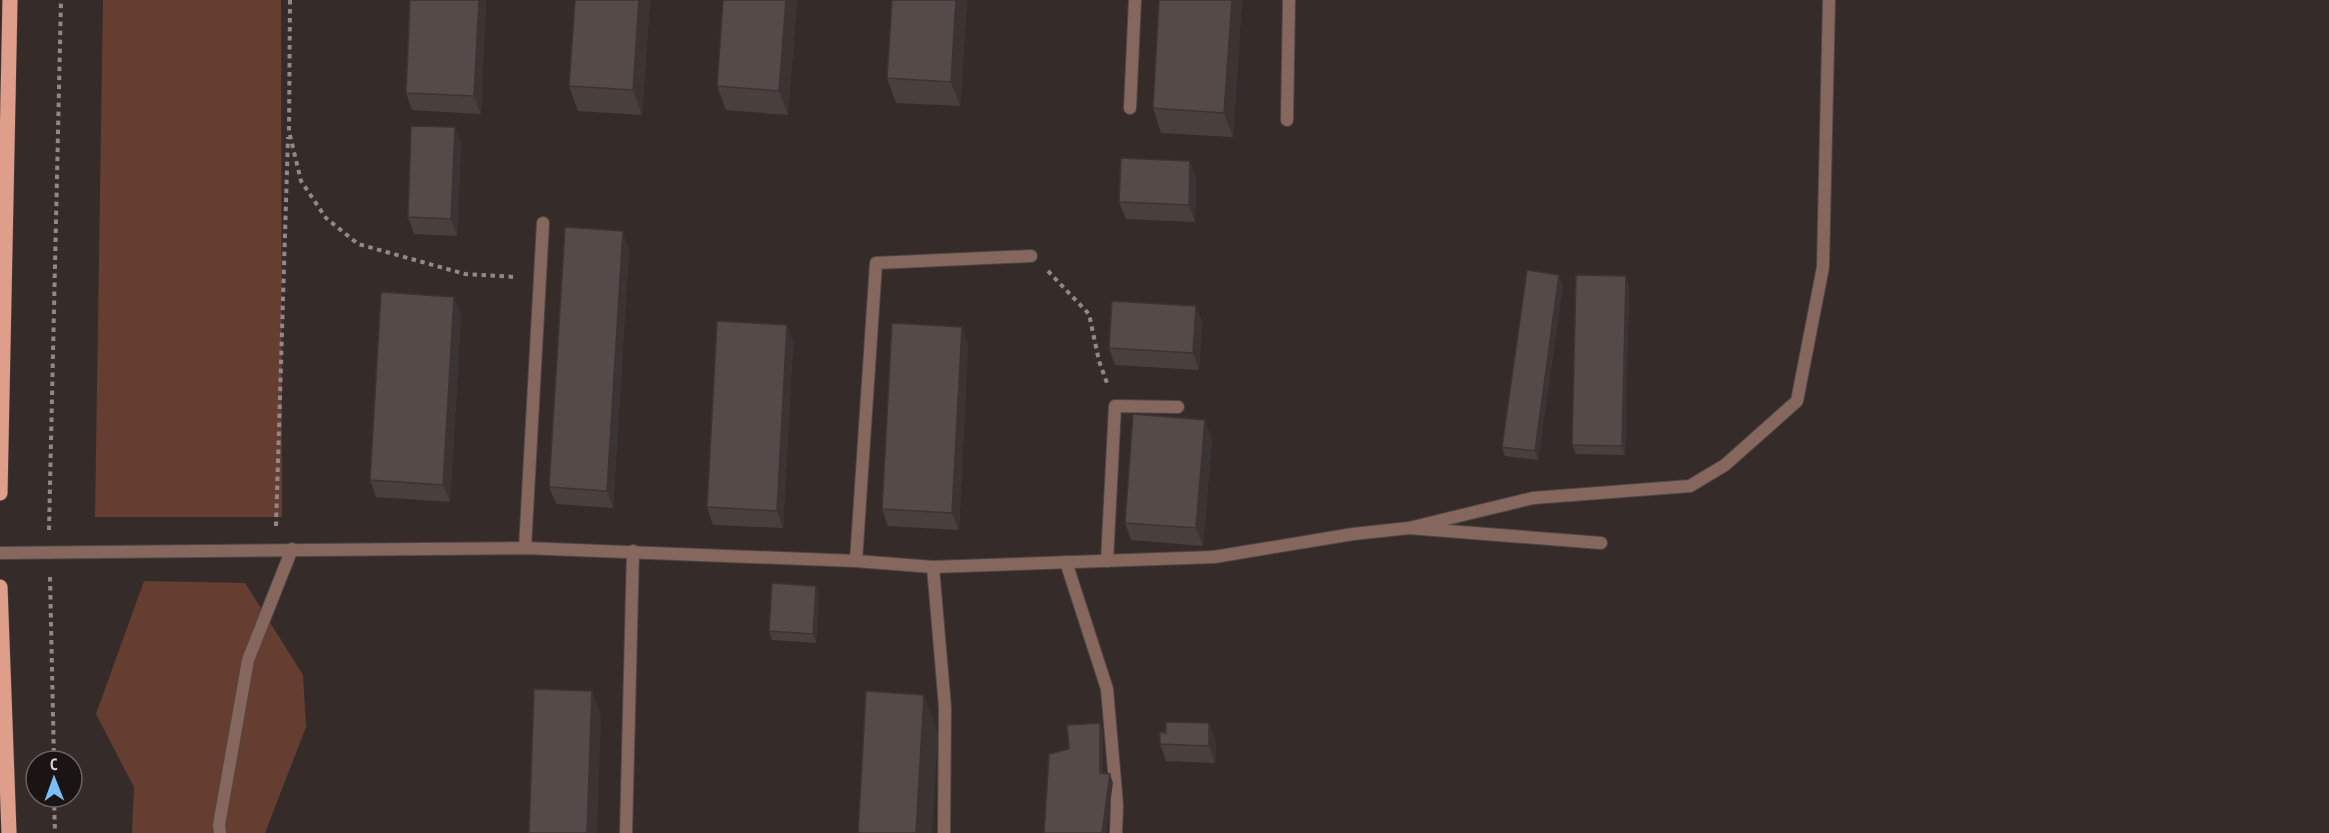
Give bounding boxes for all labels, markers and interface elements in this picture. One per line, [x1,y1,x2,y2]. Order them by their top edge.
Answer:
north arrow [24,749,84,809]
text: С [50,754,58,774]

